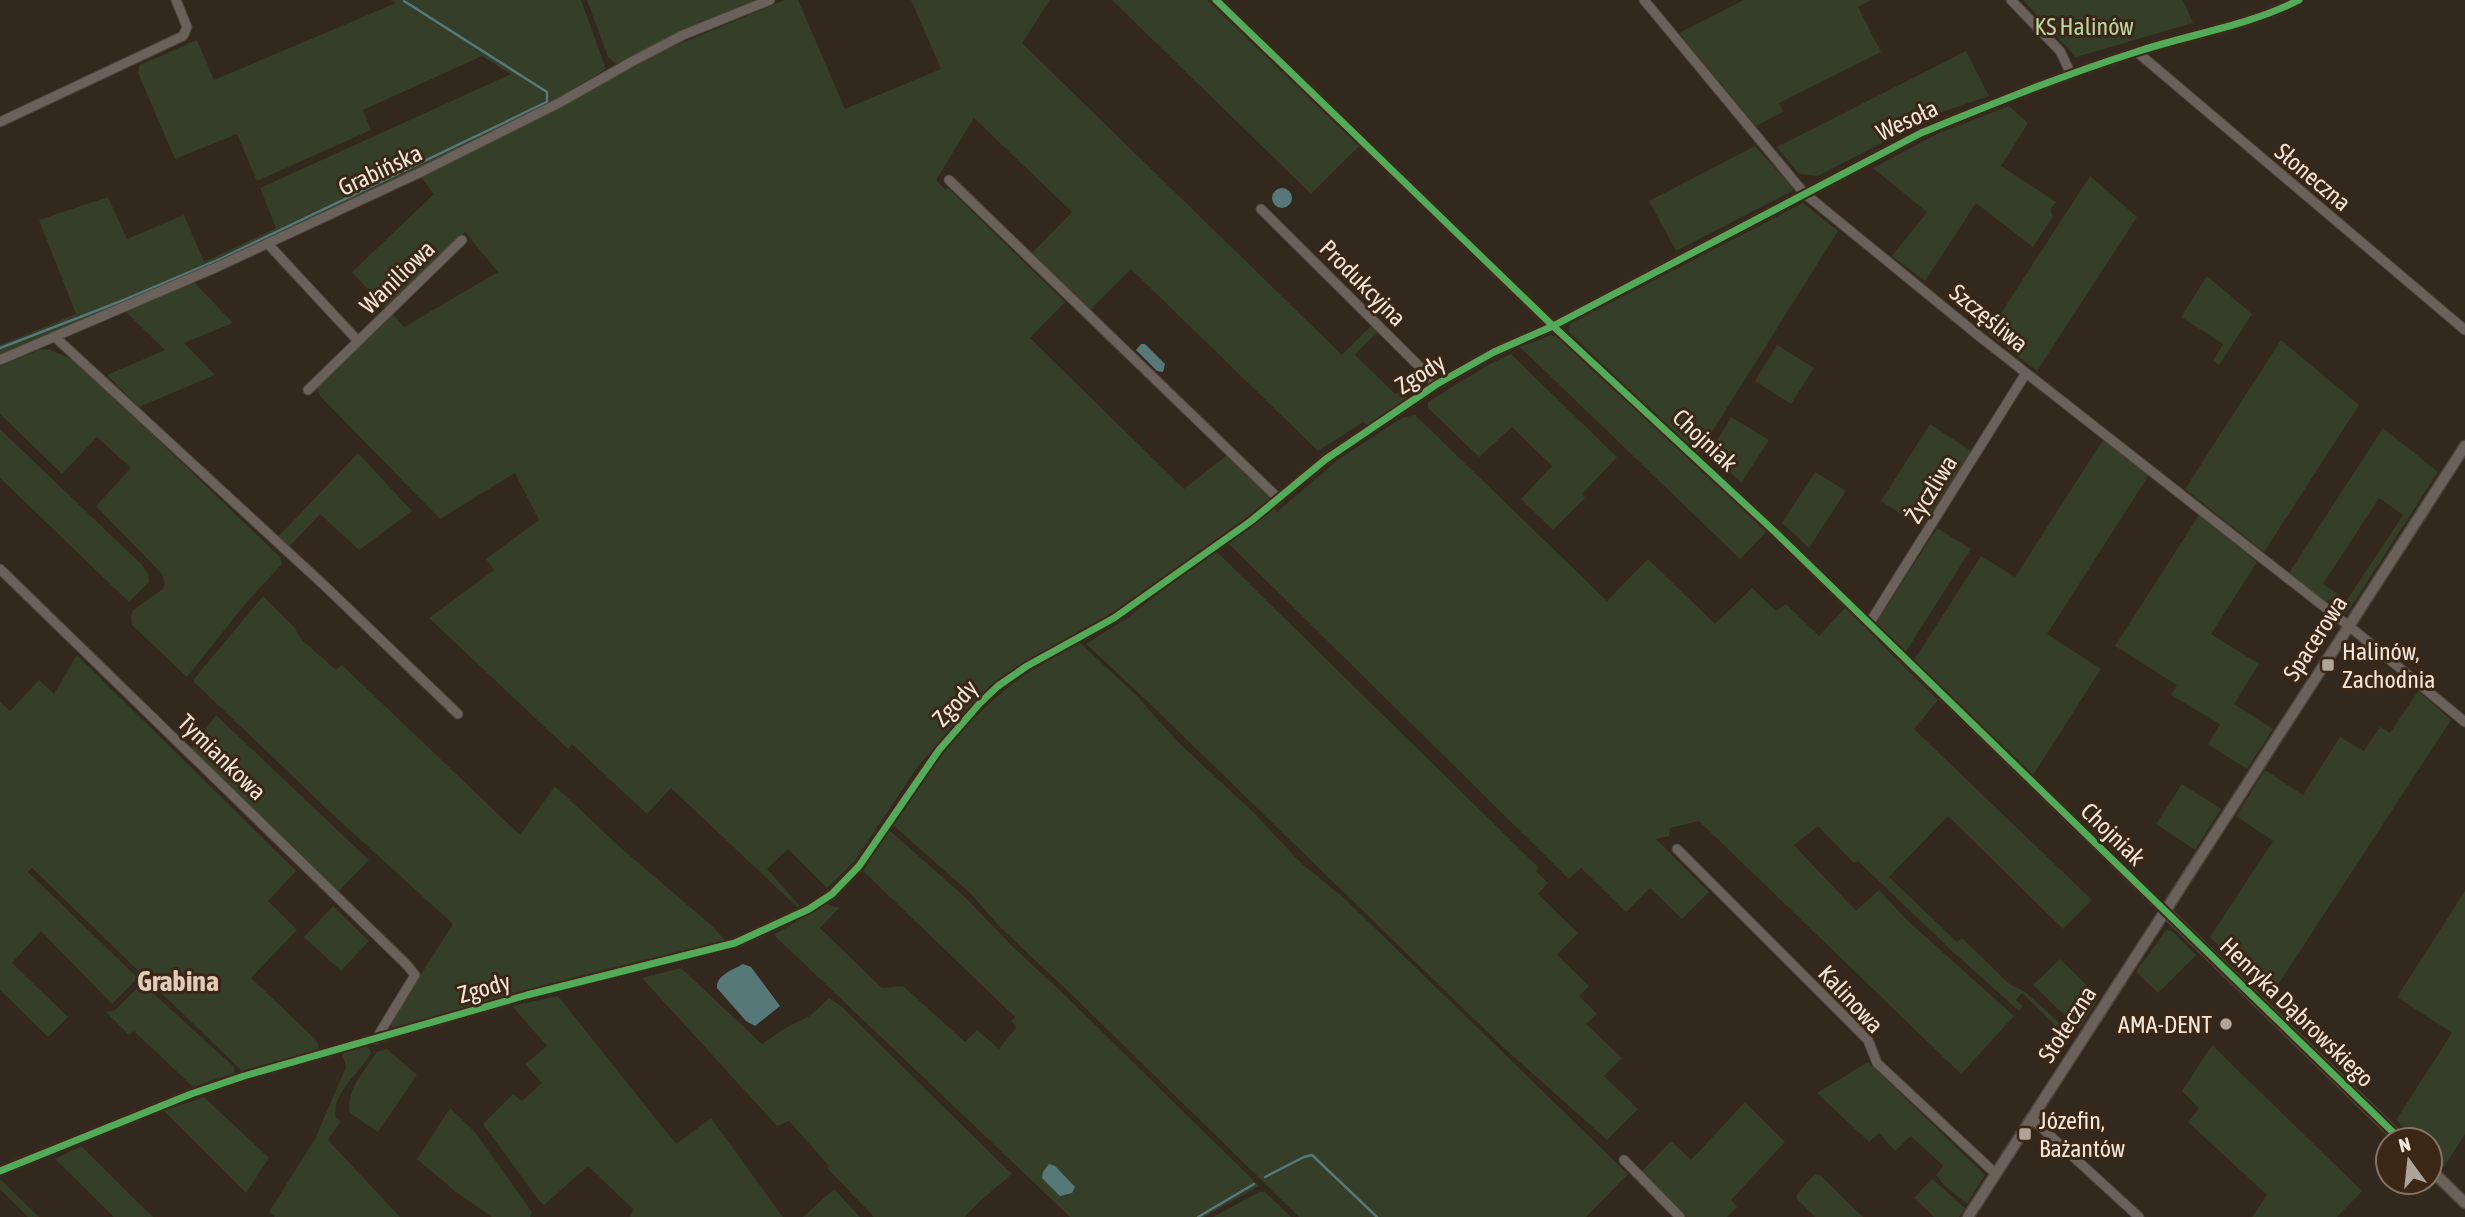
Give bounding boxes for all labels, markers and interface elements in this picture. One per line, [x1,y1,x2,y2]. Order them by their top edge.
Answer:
park label: KS Halinów [2034,13,2134,40]
street label: Wesoła [1872,94,1942,146]
street label: Słoneczna [2270,138,2356,216]
street label: Grabińska [334,139,426,201]
street label: Produkcyjna [1314,234,1412,332]
street label: Waniliowa [354,235,440,319]
street label: Szczęśliwa [1945,278,2033,358]
street label: Zgody [1390,348,1450,400]
street label: Chojniak [1667,403,1743,477]
street label: Życzliwa [1900,450,1962,528]
street label: Spacerowa [2278,590,2352,686]
place label: Halinów, Zachodnia [2342,638,2435,693]
marker: Halinów, Zachodnia [2320,657,2336,673]
street label: Zgody [927,674,983,732]
street label: Tymiankowa [173,709,271,805]
street label: Chojniak [2076,797,2151,871]
street label: Henryka Dąbrowskiego [2215,932,2379,1092]
street label: Kalinowa [1813,960,1889,1038]
district label: Grabina [137,965,219,997]
street label: Zgody [455,968,513,1008]
street label: Stołeczna [2032,981,2102,1067]
place label: AMA-DENT [2118,1011,2212,1038]
marker: AMA-DENT [2218,1016,2234,1032]
place label: Józefin, Bażantów [2039,1107,2125,1162]
marker: Józefin, Bażantów [2017,1126,2033,1142]
north arrow [2374,1126,2444,1196]
text: N [2396,1133,2413,1157]

